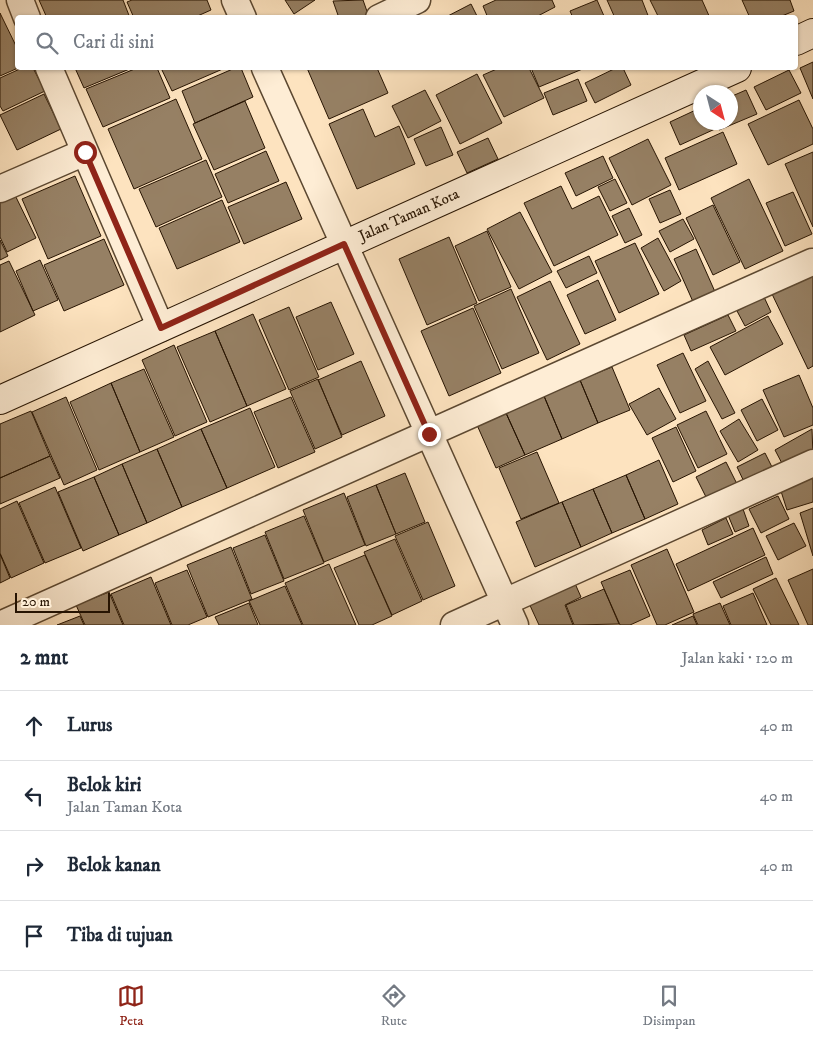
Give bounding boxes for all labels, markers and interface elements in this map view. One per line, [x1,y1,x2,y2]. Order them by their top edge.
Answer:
search box [15,15,798,70]
icon: search [33,29,61,57]
text: Cari di sini [73,31,154,54]
north arrow [693,85,738,130]
route start [74,141,97,164]
street label: Jalan Taman Kota [354,184,463,246]
route end [418,423,441,446]
scale bar [15,590,110,613]
text: 20 m [22,593,50,611]
text: 2 mnt [20,645,68,671]
text: Jalan kaki · 120 m [681,648,793,668]
icon: ahead [20,712,48,740]
text: Lurus [67,714,112,737]
text: 40 m [760,716,793,736]
text: Belok kiri [67,774,141,797]
icon: left [20,782,48,810]
text: 40 m [760,786,793,806]
text: Jalan Taman Kota [67,797,182,817]
icon: right [20,852,48,880]
text: Belok kanan [67,854,161,877]
text: 40 m [760,856,793,876]
icon: arrive [20,922,48,950]
text: Tiba di tujuan [67,924,173,947]
tab: Peta [117,982,145,1030]
tab: Rute [380,982,408,1030]
tab: Disimpan [643,982,696,1030]

